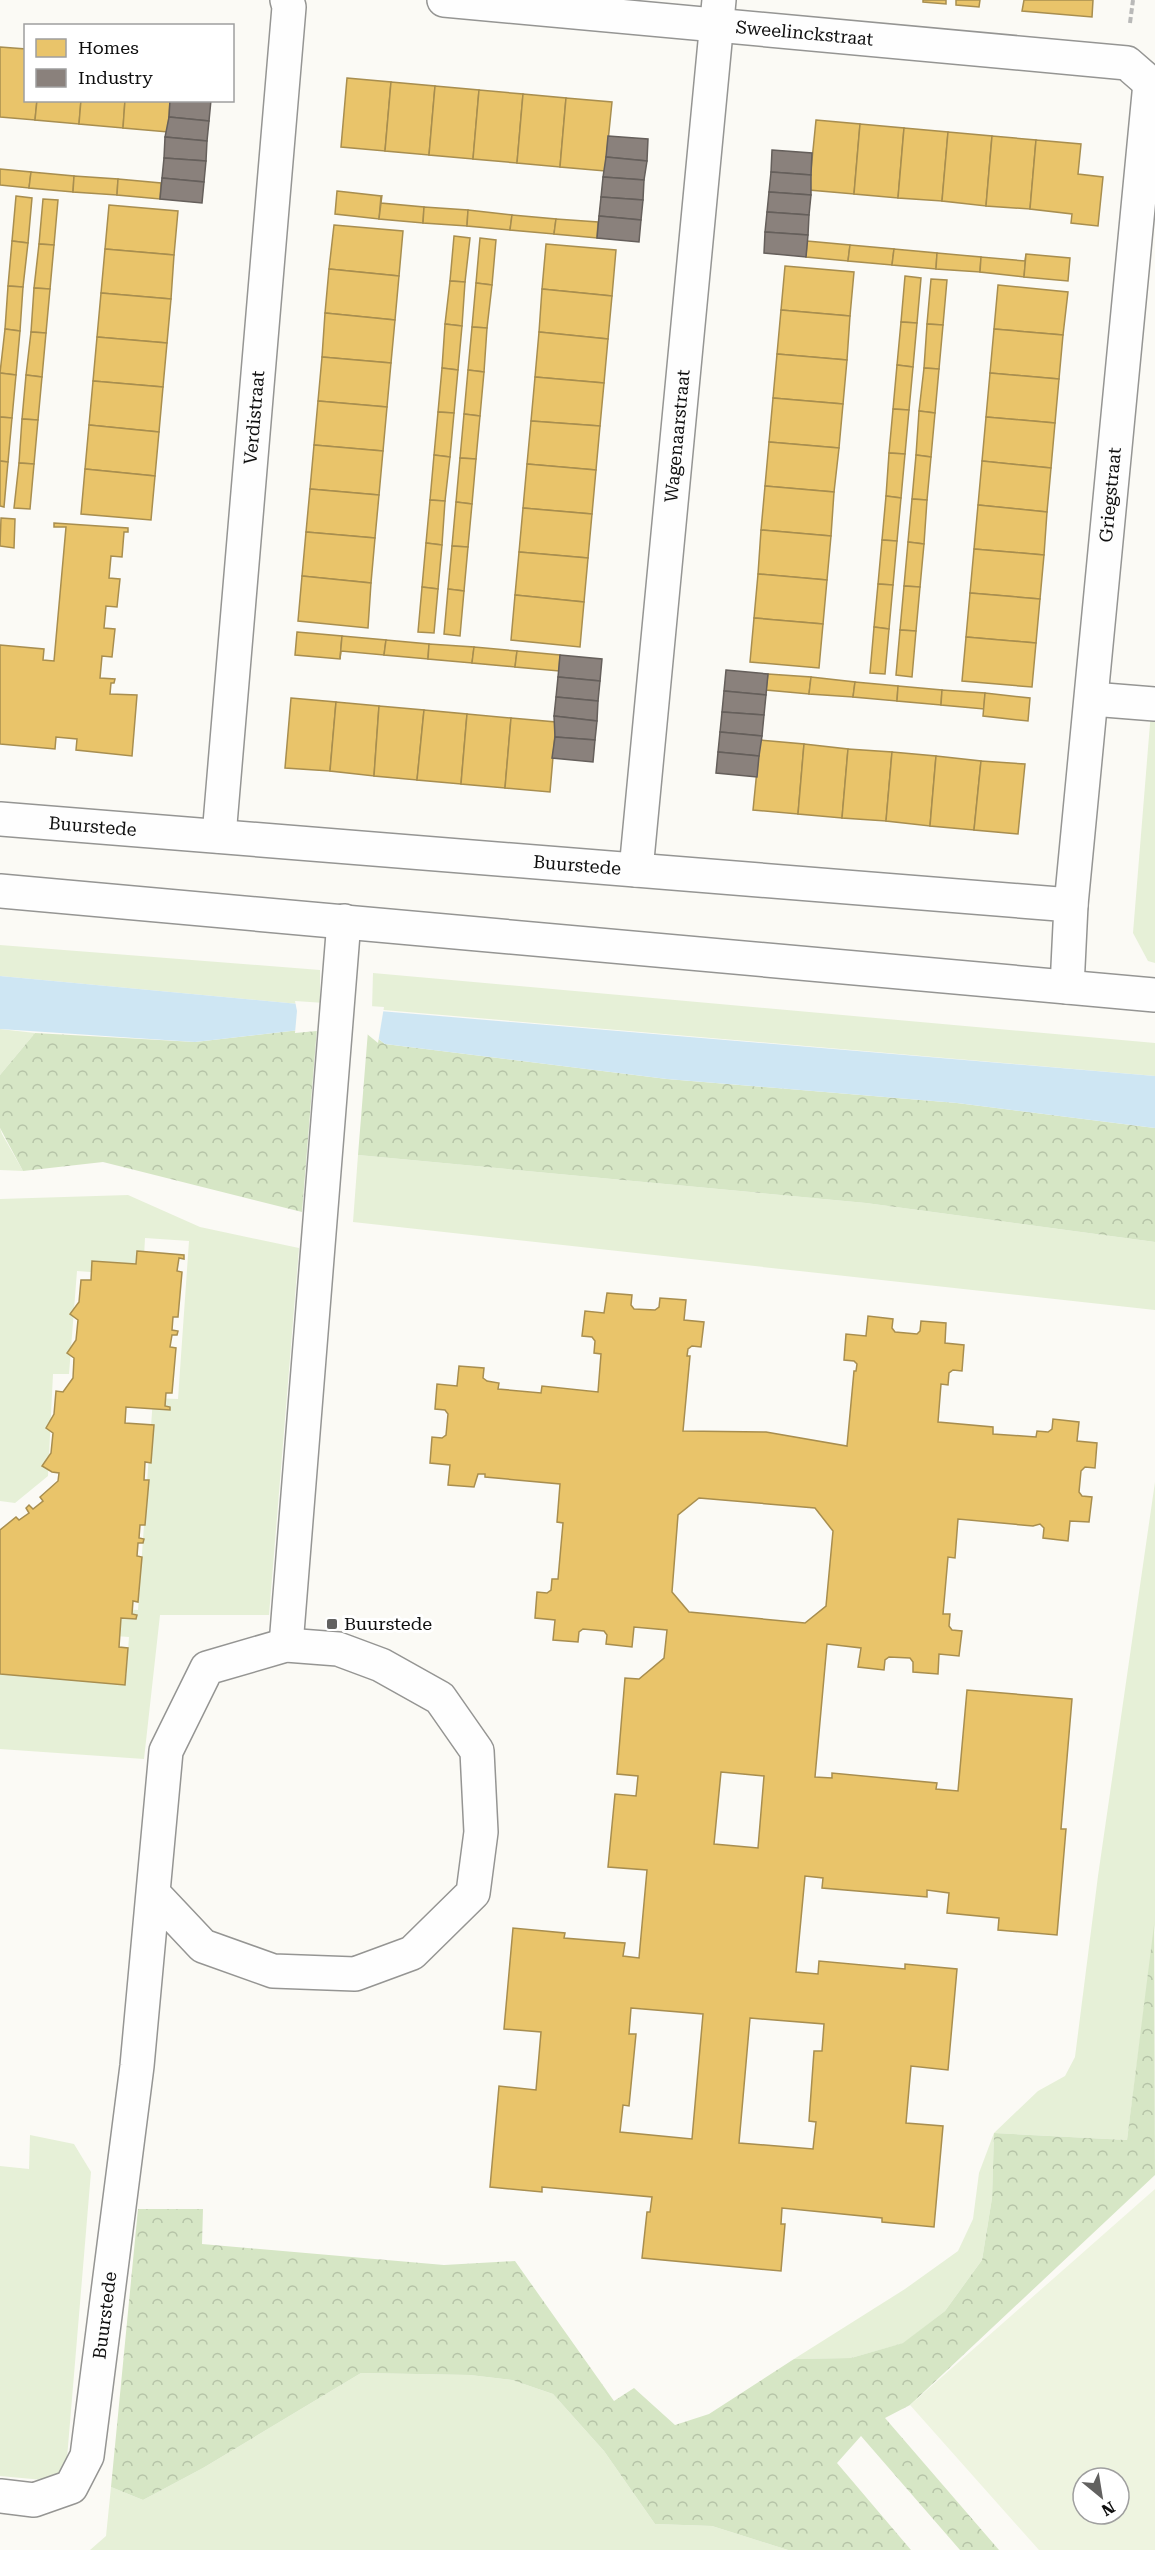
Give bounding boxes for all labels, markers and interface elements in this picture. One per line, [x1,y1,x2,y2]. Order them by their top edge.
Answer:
street label: Sweelinckstraat [735,16,874,50]
legend [24,24,234,102]
text: Homes [78,37,139,58]
text: Industry [78,67,153,88]
street label: Wagenaarstraat [660,368,694,503]
street label: Verdistraat [239,369,268,465]
street label: Griegstraat [1095,446,1125,543]
street label: Buurstede [48,812,138,840]
street label: Buurstede [532,851,622,879]
place label: Buurstede [344,1613,432,1634]
marker: Buurstede [325,1617,339,1631]
street label: Buurstede [88,2270,121,2361]
north arrow [1071,2466,1131,2526]
text: N [1098,2497,1118,2520]

